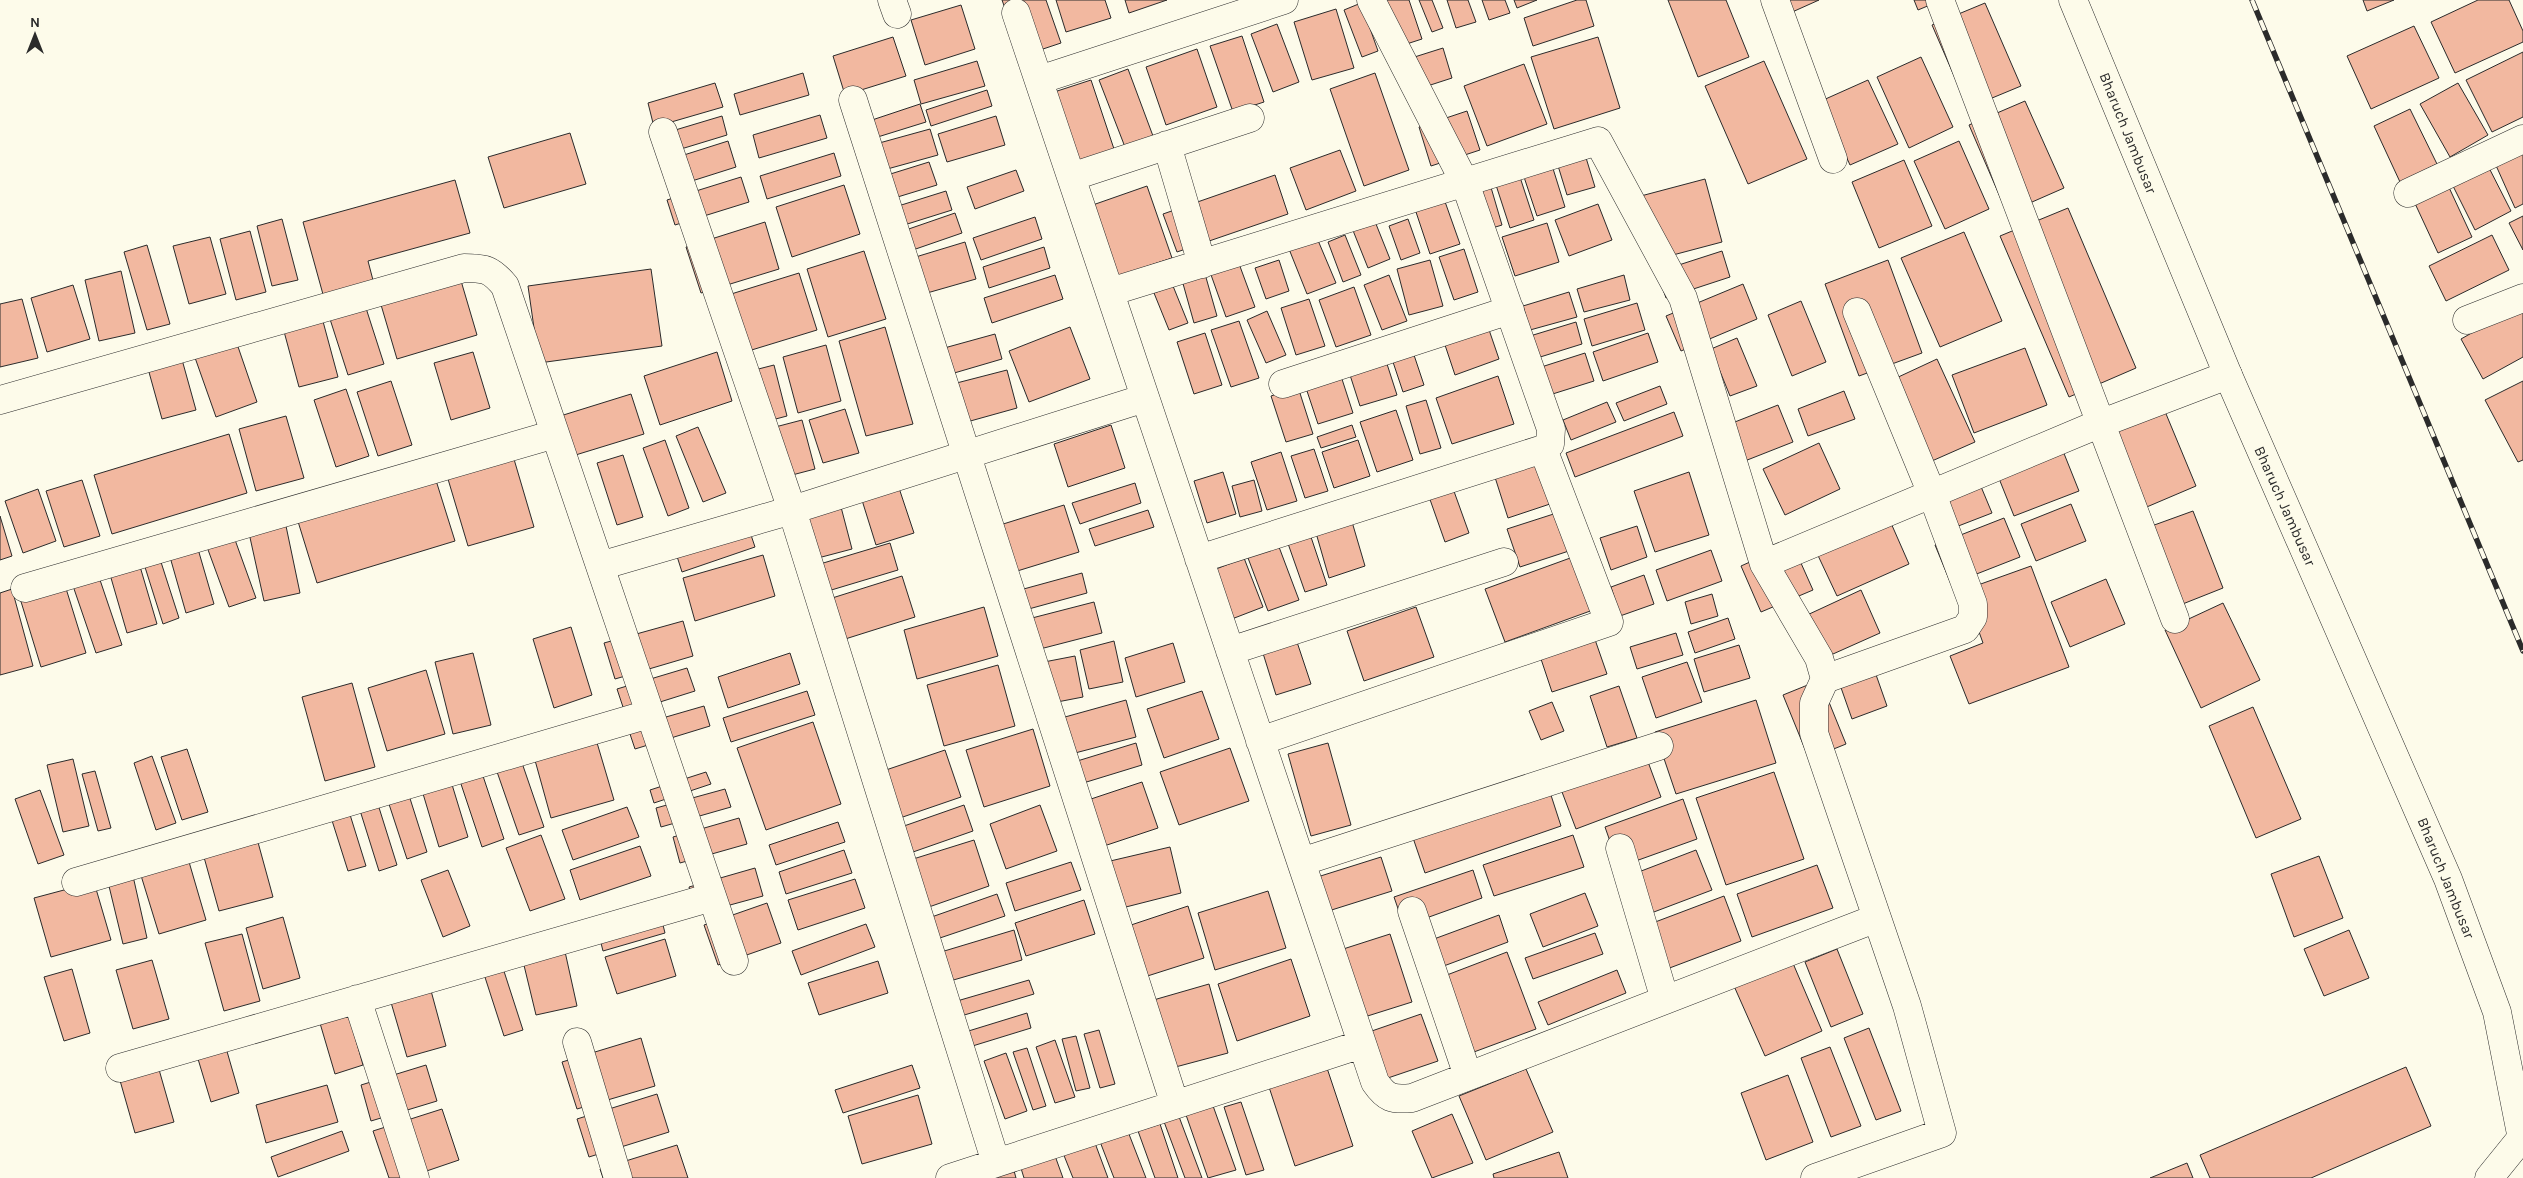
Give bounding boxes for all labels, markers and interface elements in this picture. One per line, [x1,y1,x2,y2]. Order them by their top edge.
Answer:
north arrow [10,10,60,60]
text: N [30,14,40,31]
street label: Bharuch Jambusar [2095,70,2161,197]
street label: Bharuch Jambusar [2250,443,2320,569]
street label: Bharuch Jambusar [2413,815,2479,942]

